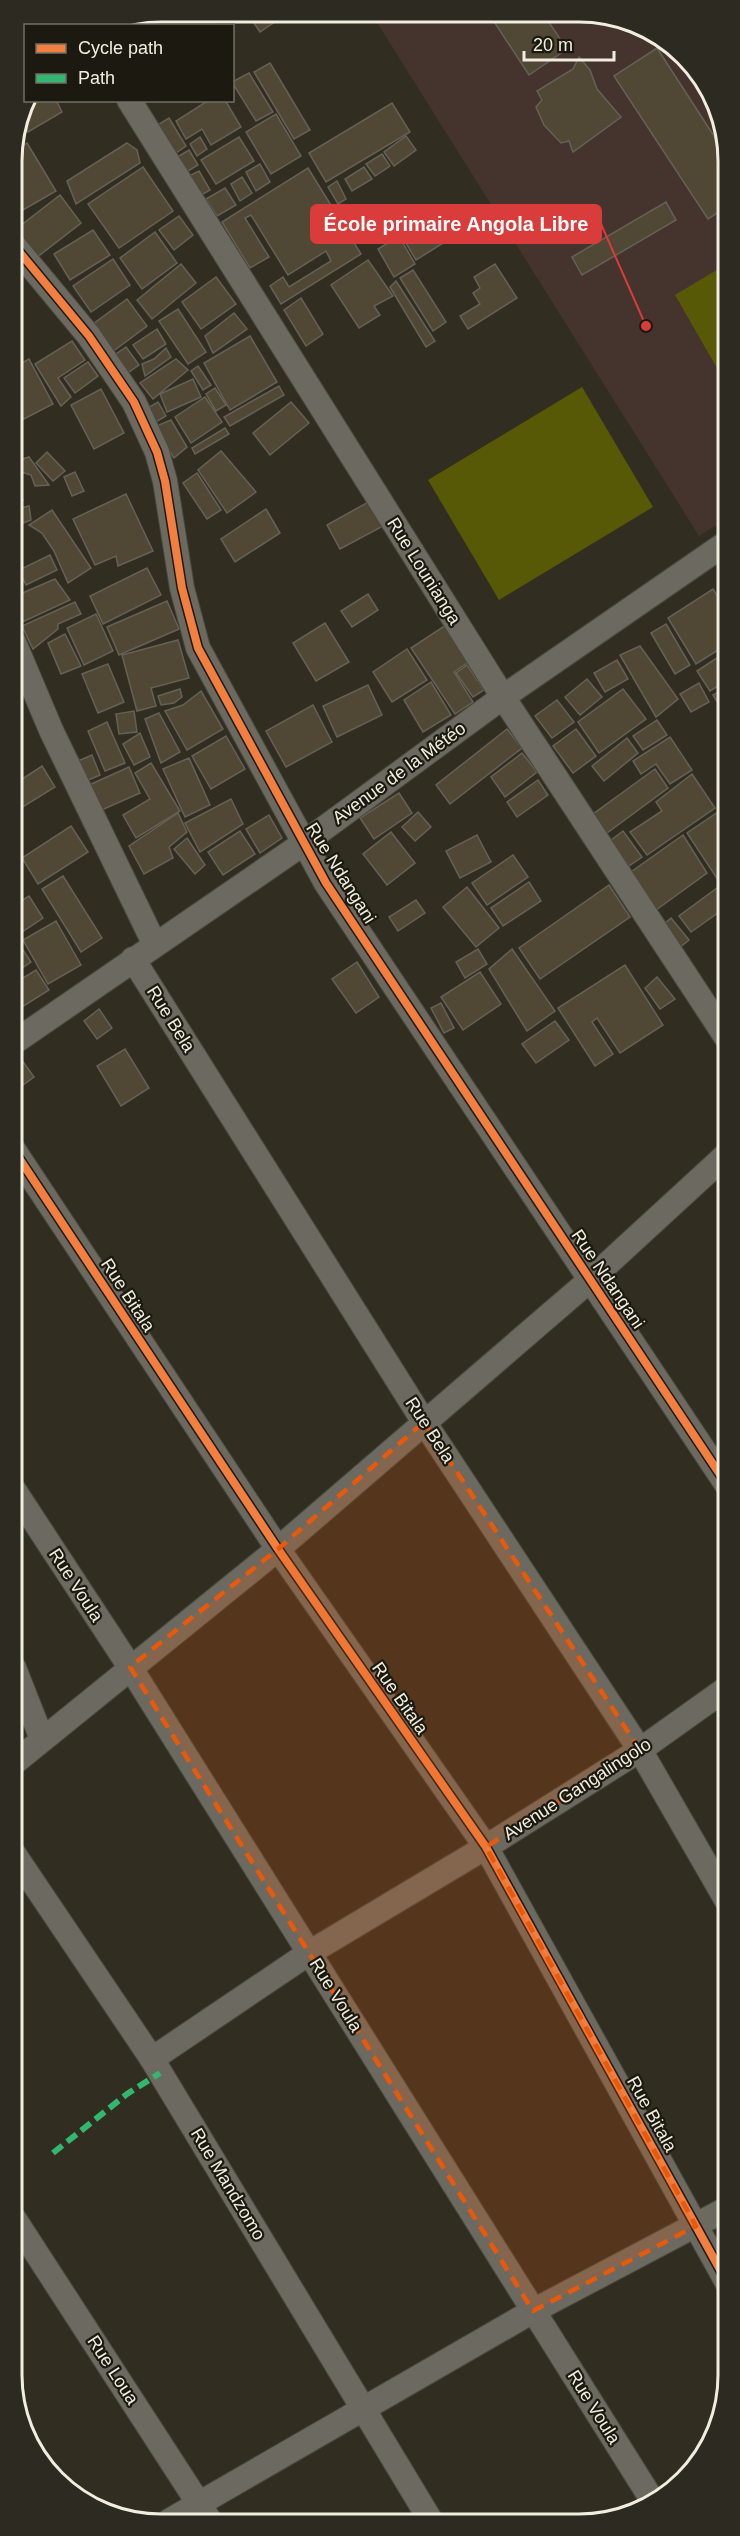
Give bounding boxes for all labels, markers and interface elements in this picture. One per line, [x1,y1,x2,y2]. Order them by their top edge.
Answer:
legend [24,24,234,102]
scale bar [524,24,614,62]
text: 20 m [533,35,573,55]
text: Cycle path [78,38,163,58]
text: Path [78,68,115,88]
callout: École primaire Angola Libre [311,205,601,243]
text: École primaire Angola Libre [324,213,588,235]
street label: Rue Lounianga [383,514,465,629]
street label: Avenue de la Météo [328,718,470,828]
street label: Rue Ndangani [302,819,380,927]
street label: Rue Bela [143,982,200,1057]
street label: Rue Ndangani [568,1226,648,1332]
street label: Rue Bitala [97,1255,160,1336]
street label: Rue Bela [401,1393,459,1467]
street label: Rue Voula [45,1545,108,1626]
street label: Rue Bitala [368,1658,433,1739]
street label: Avenue Gangalingolo [500,1734,654,1844]
street label: Rue Voula [306,1954,367,2036]
street label: Rue Bitala [623,2073,681,2156]
street label: Rue Mandzomo [187,2124,269,2244]
street label: Rue Loua [83,2332,143,2409]
street label: Rue Voula [564,2366,625,2448]

